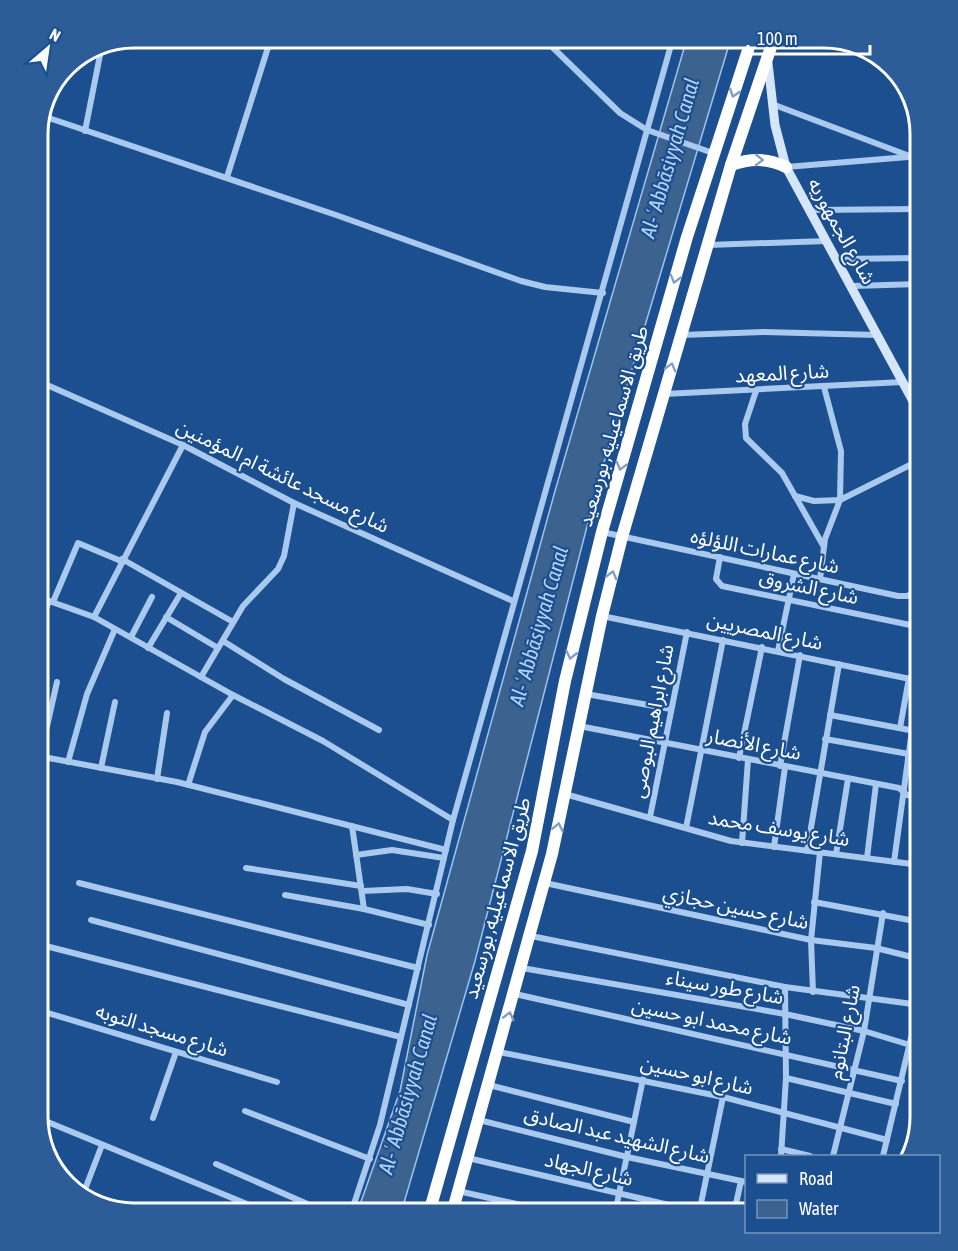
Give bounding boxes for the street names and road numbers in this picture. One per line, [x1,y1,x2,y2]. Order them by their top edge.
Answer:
street label: شارع الجمهوريه [800,174,881,290]
street label: طريق الاسماعيليه, بورسعيد [573,323,654,530]
street label: شارع المعهد [734,359,830,390]
street label: شارع مسجد عائشة ام المؤمنين [171,414,393,541]
street label: شارع عمارات اللؤلؤه [688,524,842,581]
street label: شارع الشروق [756,565,861,612]
street label: شارع المصريين [704,607,825,658]
street label: شارع ابراهيم البوصى [625,642,682,800]
street label: شارع الأنصار [703,723,803,768]
street label: طريق الاسماعيليه, بورسعيد [458,794,536,1002]
street label: شارع يوسف محمد [706,805,851,854]
street label: شارع حسين حجازي [660,880,811,938]
street label: شارع طور سيناء [664,965,786,1012]
street label: شارع البتانوم [823,982,868,1082]
street label: شارع محمد ابو حسين [629,992,794,1053]
street label: شارع مسجد التوبه [92,998,231,1064]
street label: شارع ابو حسين [638,1050,756,1103]
street label: شارع الشهيد عبد الصادق [521,1102,712,1171]
street label: شارع الجهاد [542,1147,636,1194]

